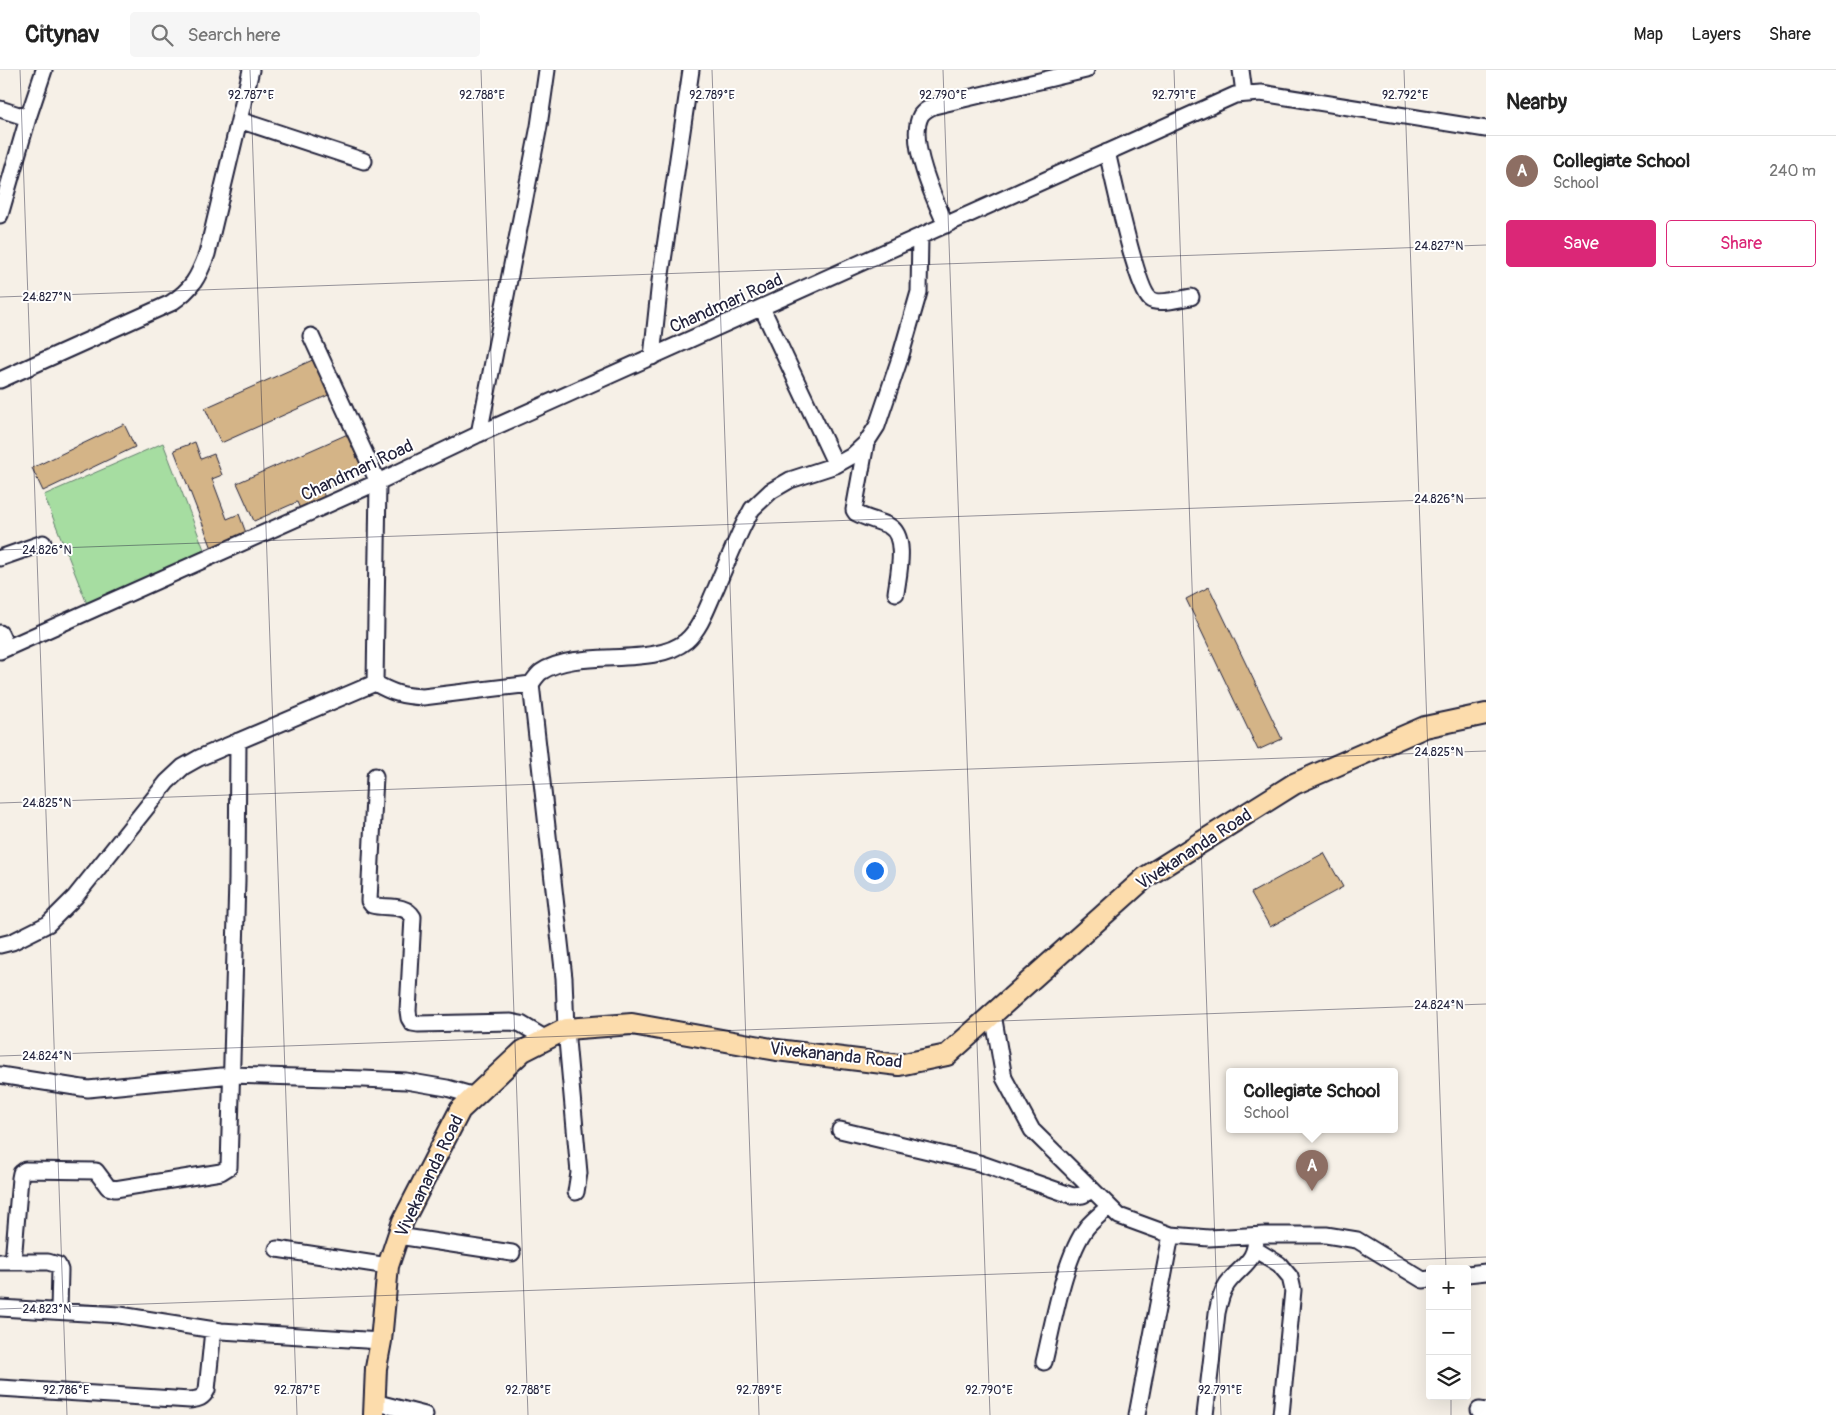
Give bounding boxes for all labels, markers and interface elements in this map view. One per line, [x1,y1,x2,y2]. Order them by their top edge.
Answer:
search box [130,12,480,57]
text: Citynav [25,20,100,49]
icon: search [148,21,176,49]
text: Search here [188,23,280,47]
text: Map [1634,23,1663,46]
text: Layers [1691,23,1741,46]
text: Share [1769,23,1811,46]
text: 92.787°E [228,88,274,103]
text: 92.788°E [459,88,505,103]
text: 92.789°E [689,88,735,103]
text: 92.790°E [919,88,967,103]
text: 92.791°E [1152,88,1196,103]
text: 92.792°E [1382,88,1428,103]
text: Nearby [1506,89,1567,116]
text: Collegiate School [1553,149,1690,173]
text: A [1517,161,1527,181]
text: 240 m [1769,161,1816,181]
text: School [1553,173,1599,193]
button: Save [1506,220,1656,267]
button: Share [1666,220,1816,267]
text: 24.827°N [1415,239,1463,254]
street label: Chandmari Road [666,268,786,339]
text: 24.827°N [23,290,71,305]
street label: Chandmari Road [297,434,417,507]
text: 24.826°N [1414,492,1464,507]
text: 24.826°N [22,543,72,558]
text: 24.825°N [1415,745,1463,760]
text: 24.825°N [23,796,71,811]
street label: Vivekananda Road [1132,803,1256,895]
your location [862,858,888,884]
text: 24.824°N [1414,998,1464,1013]
street label: Vivekananda Road [768,1037,903,1074]
text: 24.824°N [22,1049,72,1064]
popup [1226,1068,1398,1133]
text: Collegiate School [1243,1079,1381,1103]
text: School [1243,1103,1289,1123]
street label: Vivekananda Road [390,1111,469,1241]
pin: A [1296,1150,1328,1191]
map controls [1426,1265,1471,1400]
button: + [1426,1265,1471,1310]
text: 24.823°N [23,1302,71,1317]
button: − [1426,1310,1471,1355]
button: layers [1426,1355,1471,1400]
text: 92.786°E [43,1383,89,1398]
text: 92.787°E [274,1383,320,1398]
text: 92.788°E [505,1383,551,1398]
text: 92.789°E [736,1383,782,1398]
text: 92.790°E [965,1383,1013,1398]
text: 92.791°E [1198,1383,1242,1398]

